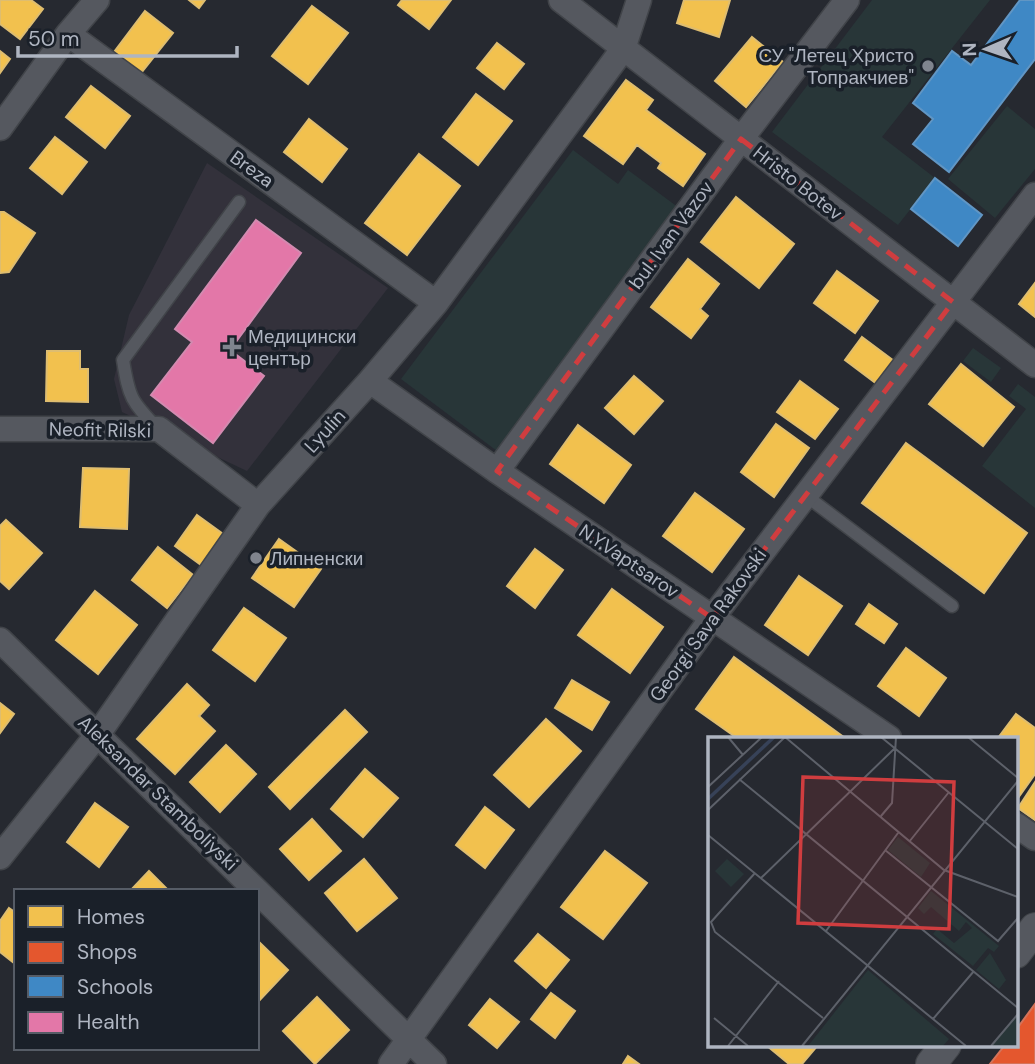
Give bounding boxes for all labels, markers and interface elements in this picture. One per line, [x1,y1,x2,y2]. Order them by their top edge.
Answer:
scale bar [18,14,236,58]
north arrow [951,14,1021,84]
text: 50 m [28,25,79,53]
text: N [957,42,982,57]
place label: СУ "Летец Христо Топракчиев" [758,43,914,90]
marker: СУ "Летец Христо Топракчиев" [920,58,936,74]
street label: Hristo Botev [748,140,848,226]
street label: Breza [225,145,279,193]
street label: bul. Ivan Vazov [623,176,719,294]
place label: Медицински център [248,324,356,371]
marker: Медицински център [222,337,242,357]
street label: Lyulin [299,404,351,458]
street label: Neofit Rilski [49,417,151,443]
street label: N.Y.Vaptsarov [574,518,684,604]
street label: Georgi Sava Rakovski [644,543,772,707]
place label: Липненски [270,546,363,571]
marker: Липненски [248,550,264,566]
street label: Aleksandar Stamboliyski [73,710,243,876]
inset map [708,737,1018,1046]
legend [14,889,259,1050]
text: Homes [77,903,145,931]
text: Shops [77,938,137,966]
text: Schools [77,973,153,1001]
text: Health [77,1008,140,1036]

